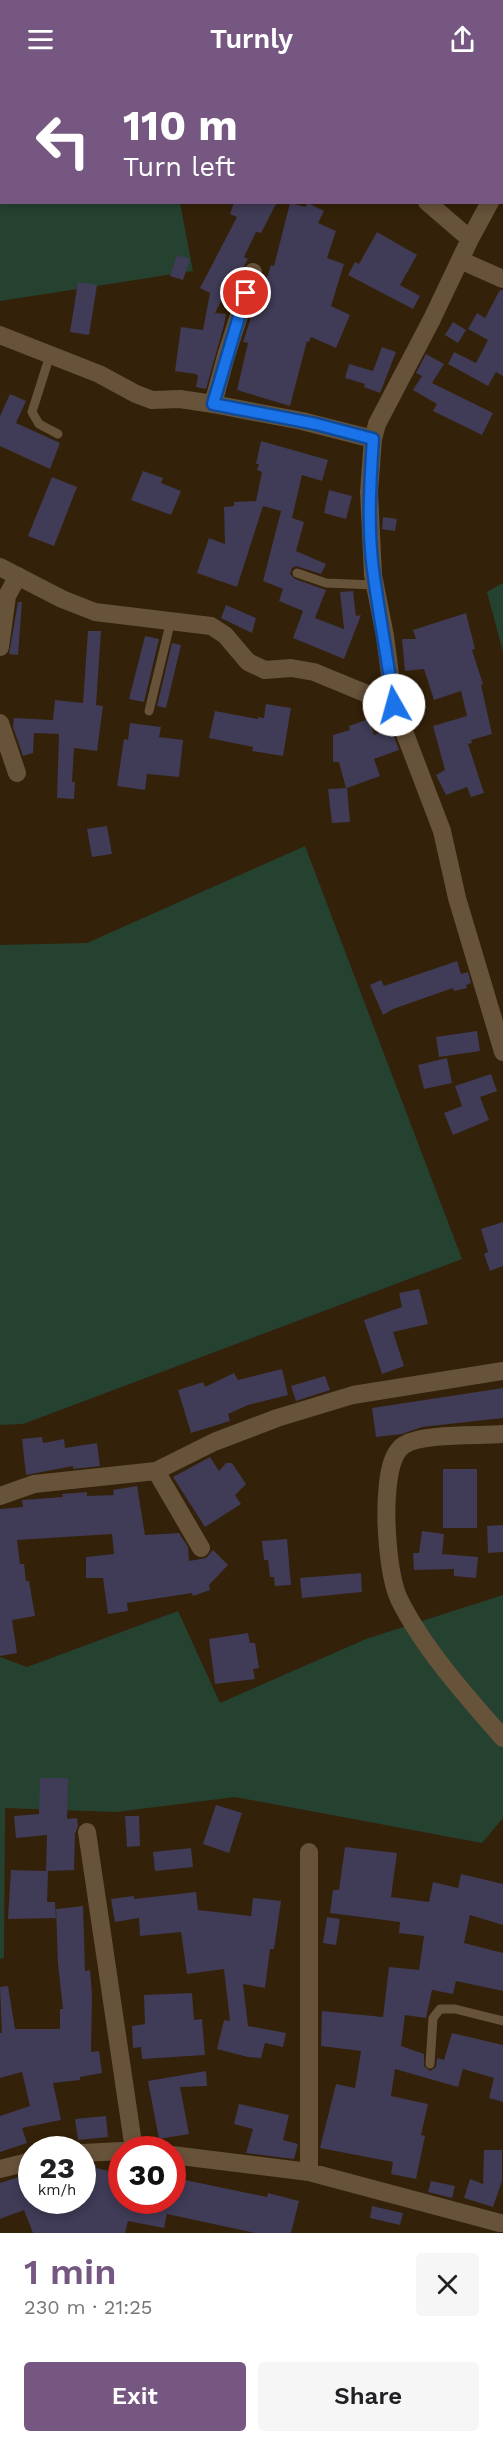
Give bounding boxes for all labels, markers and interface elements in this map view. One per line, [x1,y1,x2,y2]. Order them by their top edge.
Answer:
icon: menu [24,23,57,56]
text: Turnly [210,23,293,55]
icon: share [446,23,479,56]
text: 110 m [123,101,238,150]
icon: left [24,102,102,180]
text: Turn left [123,151,235,183]
pin [220,267,271,318]
icon: arrive [229,276,262,309]
position arrow [362,673,426,737]
speed limit sign: 30 [108,2136,186,2214]
text: 23 [39,2150,75,2185]
text: km/h [38,2181,76,2199]
text: 1 min [24,2251,116,2293]
button: close [416,2253,479,2316]
text: 230 m · 21:25 [24,2295,152,2319]
button: Exit [24,2362,246,2431]
button: Share [258,2362,479,2431]

